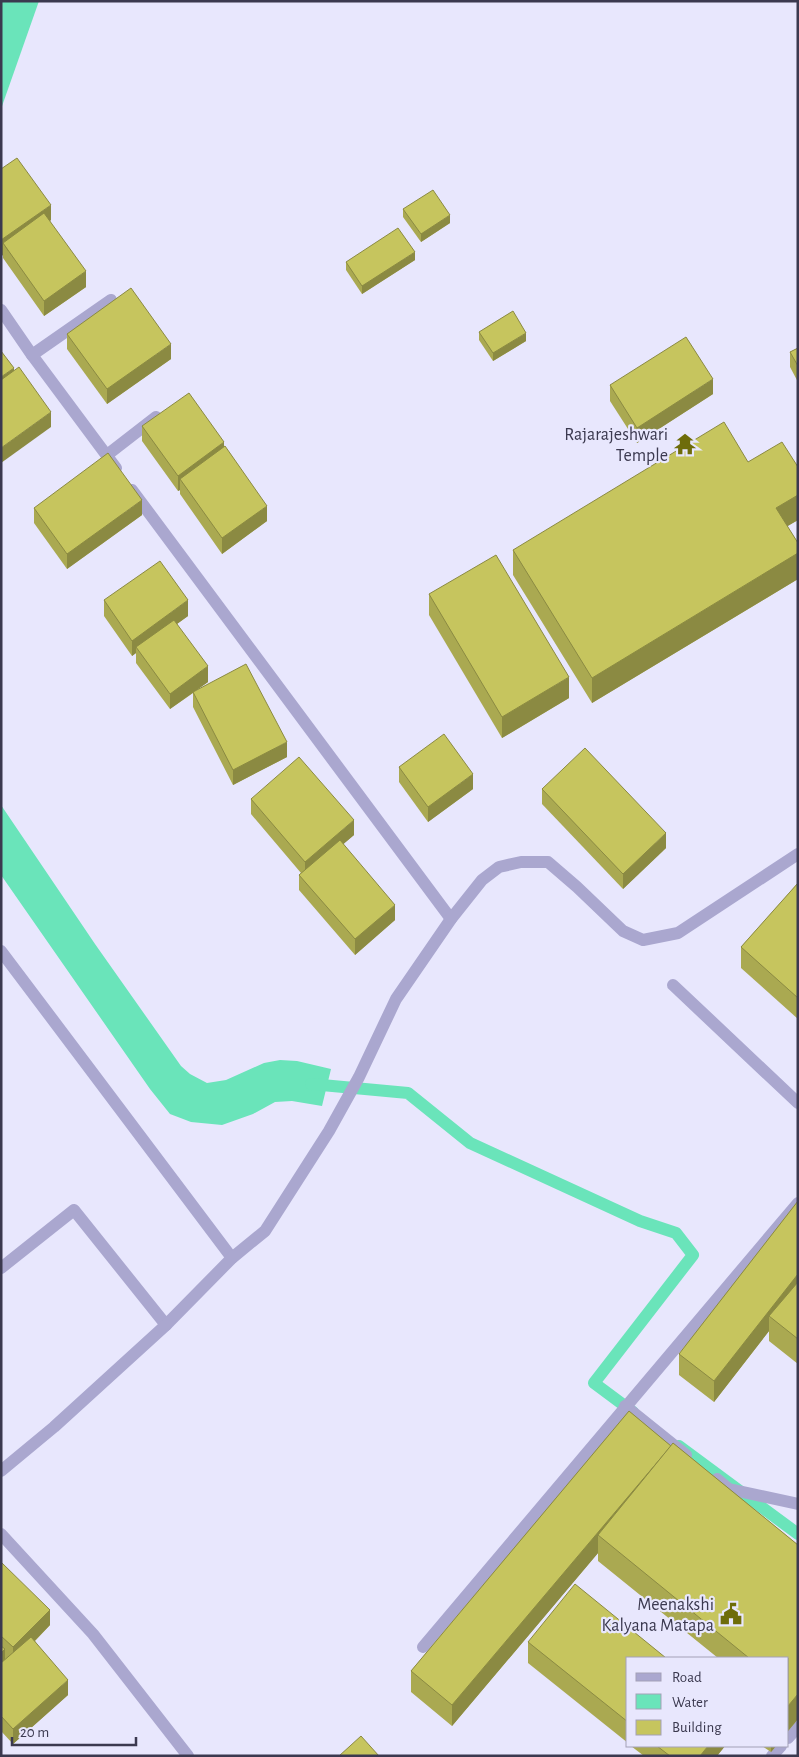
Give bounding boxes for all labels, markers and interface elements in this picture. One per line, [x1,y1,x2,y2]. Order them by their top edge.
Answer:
place label: Rajarajeshwari Temple [564,426,668,465]
temple icon: Rajarajeshwari Temple [672,431,698,457]
place label: Meenakshi Kalyana Matapa [602,1596,714,1635]
public building icon: Meenakshi Kalyana Matapa [718,1601,744,1627]
legend [626,1657,789,1747]
text: Road [672,1670,702,1685]
text: Water [672,1695,708,1710]
scale bar [12,1714,136,1746]
text: Building [672,1720,722,1735]
text: 20 m [20,1725,49,1740]

